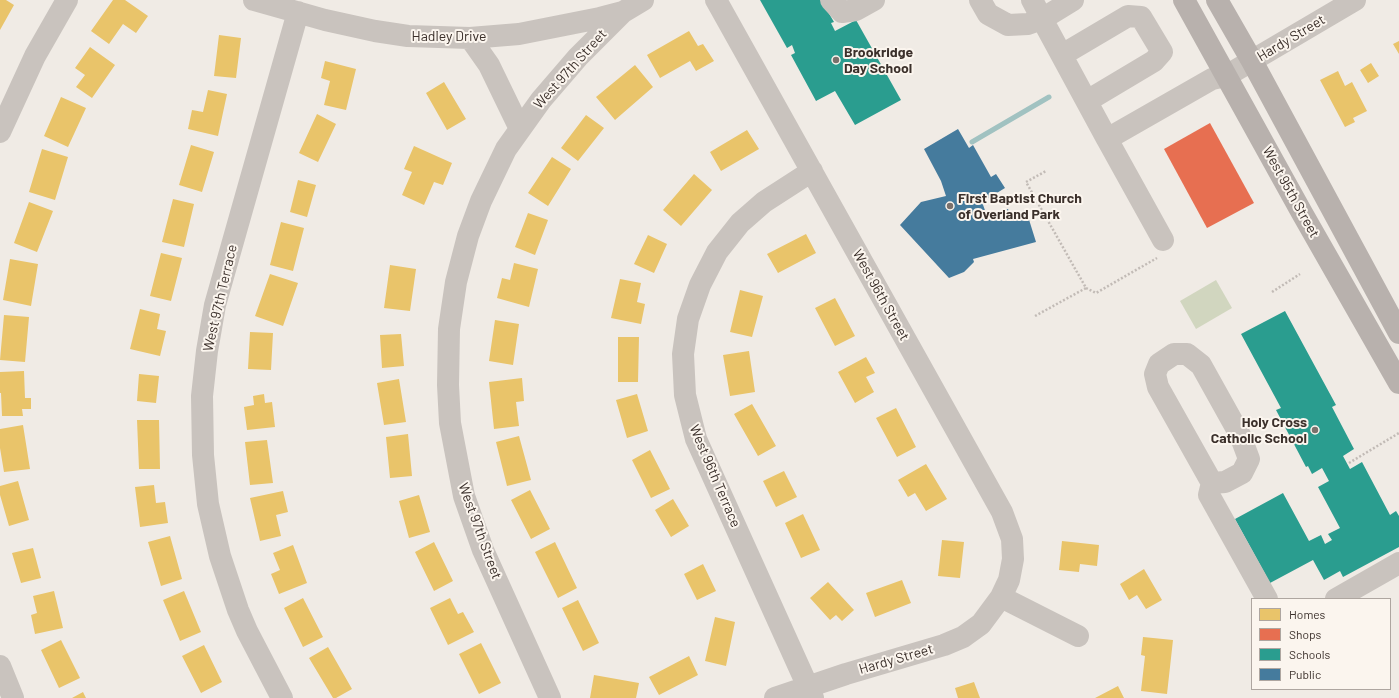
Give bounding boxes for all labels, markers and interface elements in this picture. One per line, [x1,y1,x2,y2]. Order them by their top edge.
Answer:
street label: Hardy Street [1254,11,1328,65]
street label: West 97th Street [530,26,610,112]
street label: Hadley Drive [412,28,486,44]
place label: Brookridge Day School [844,44,913,76]
marker: Brookridge Day School [831,55,841,65]
street label: West 95th Street [1259,143,1323,241]
place label: First Baptist Church of Overland Park [958,190,1082,222]
marker: First Baptist Church of Overland Park [945,201,955,211]
street label: West 97th Terrace [200,243,240,353]
street label: West 96th Street [849,246,913,344]
place label: Holy Cross Catholic School [1211,414,1307,446]
street label: West 96th Terrace [686,422,744,530]
marker: Holy Cross Catholic School [1310,425,1320,435]
street label: West 97th Street [455,481,505,581]
legend [1251,598,1391,690]
text: Homes [1289,607,1325,621]
text: Shops [1289,627,1321,641]
street label: Hardy Street [857,640,935,678]
text: Schools [1289,647,1330,661]
text: Public [1289,667,1321,681]

